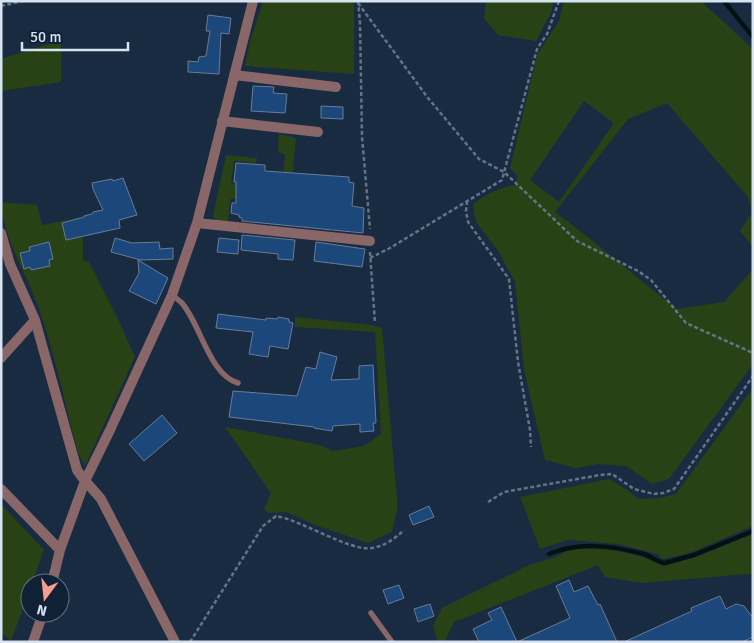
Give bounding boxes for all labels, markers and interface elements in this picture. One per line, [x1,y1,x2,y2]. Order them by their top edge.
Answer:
scale bar [22,20,129,52]
text: 50 m [30,28,61,46]
north arrow [20,573,70,623]
text: N [35,601,49,620]

